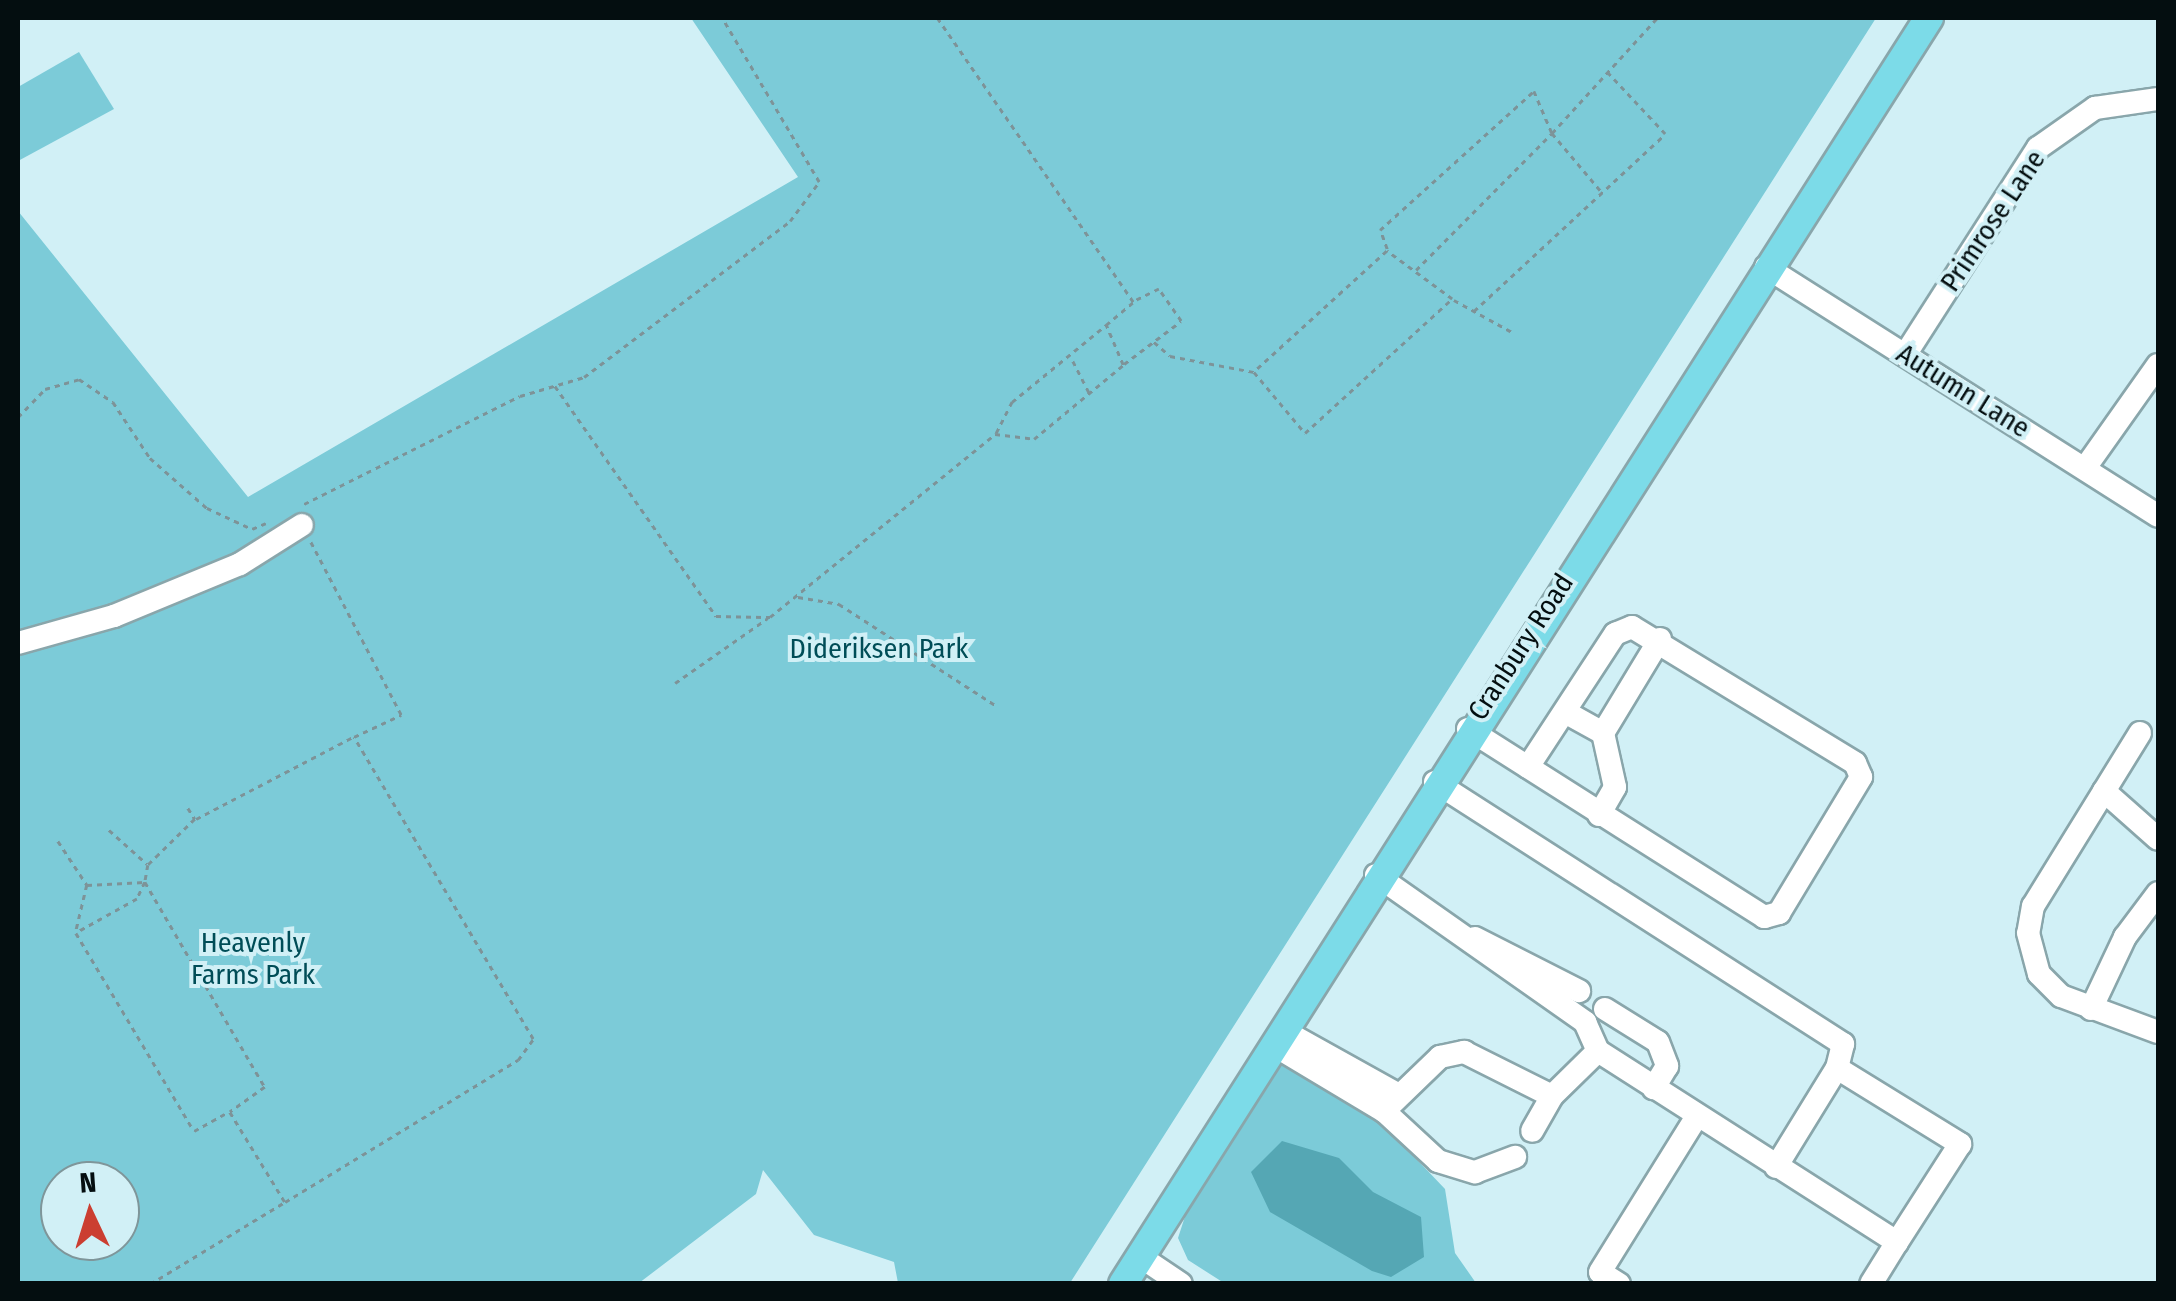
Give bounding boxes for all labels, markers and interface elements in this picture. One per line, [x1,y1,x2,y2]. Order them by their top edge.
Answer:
street label: Primrose Lane [1933,144,2053,298]
street label: Autumn Lane [1890,337,2036,445]
street label: Cranbury Road [1461,568,1581,726]
park label: Dideriksen Park [790,632,968,666]
park label: Heavenly Farms Park [191,926,315,992]
north arrow [40,1161,140,1261]
text: N [78,1166,98,1200]

